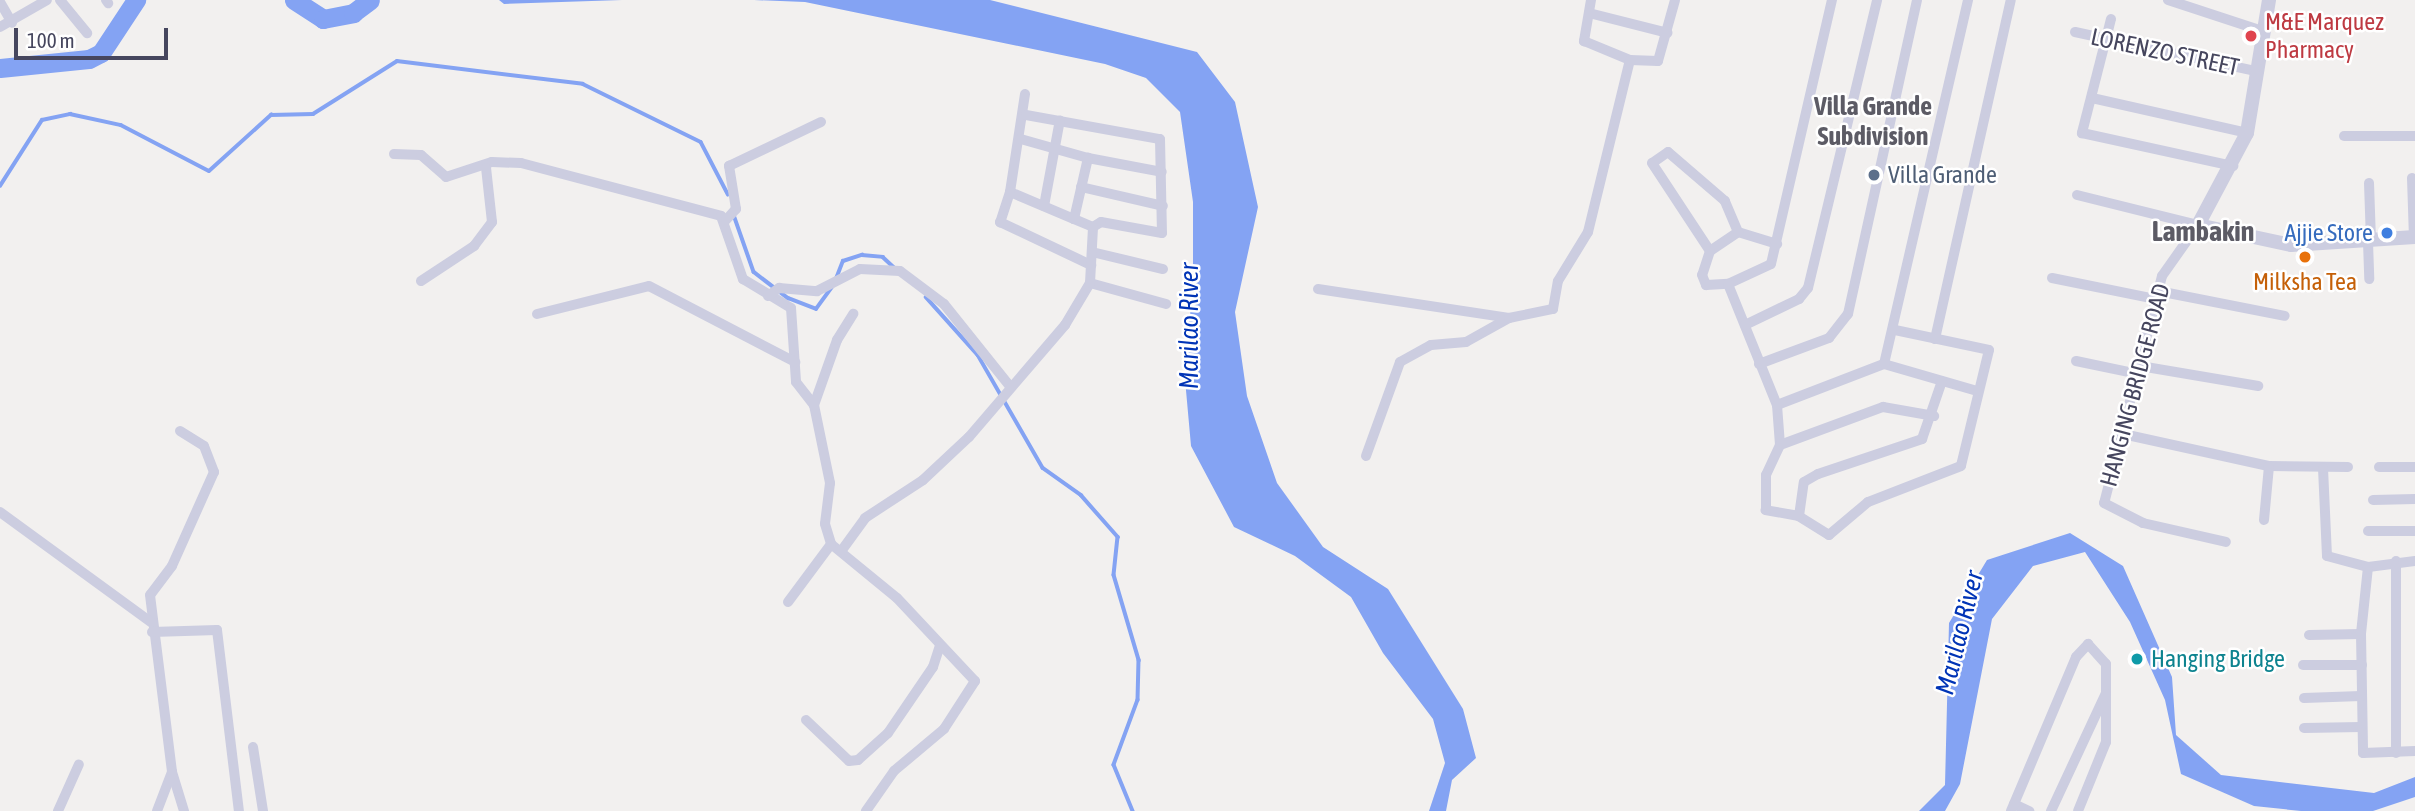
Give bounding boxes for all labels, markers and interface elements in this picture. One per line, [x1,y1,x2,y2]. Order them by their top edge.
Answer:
place label: M&E Marquez Pharmacy [2265,8,2384,64]
scale bar [18,14,172,58]
street label: LORENZO STREET [2088,22,2242,82]
text: 100 m [27,28,75,52]
marker: M&E Marquez Pharmacy [2243,28,2259,44]
district label: Villa Grande Subdivision [1814,91,1932,152]
place label: Villa Grande [1888,161,1997,189]
marker: Villa Grande [1866,167,1882,183]
district label: Lambakin [2152,214,2254,248]
place label: Ajjie Store [2284,219,2373,247]
marker: Ajjie Store [2379,225,2395,241]
marker: Milksha Tea [2297,249,2313,265]
water label: Marilao River [1174,263,1206,389]
place label: Milksha Tea [2253,268,2357,296]
street label: HANGING BRIDGE ROAD [2094,280,2176,490]
water label: Marilao River [1930,568,1990,698]
place label: Hanging Bridge [2151,645,2285,673]
marker: Hanging Bridge [2129,651,2145,667]

